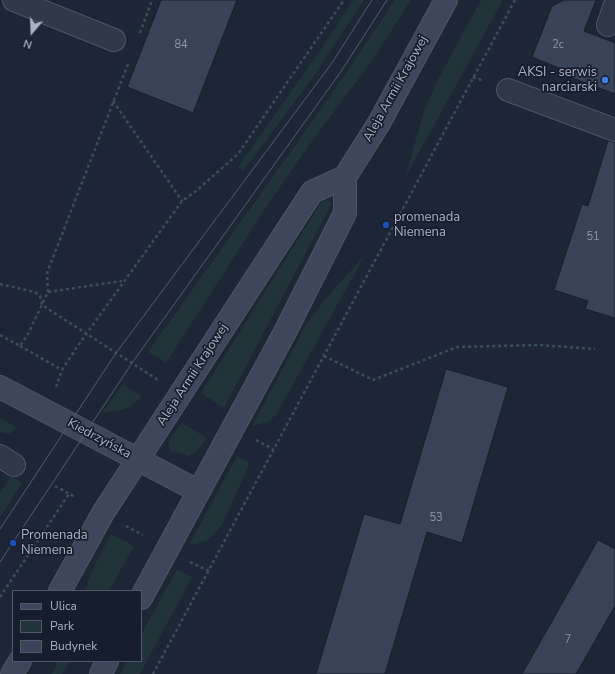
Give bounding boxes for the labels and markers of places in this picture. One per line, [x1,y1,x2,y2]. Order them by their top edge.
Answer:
place label: AKSI - serwis narciarski [518,65,597,96]
marker: AKSI - serwis narciarski [600,75,610,85]
place label: promenada Niemena [394,210,460,241]
marker: promenada Niemena [381,220,391,230]
place label: Promenada Niemena [21,528,88,559]
marker: Promenada Niemena [8,538,18,548]

